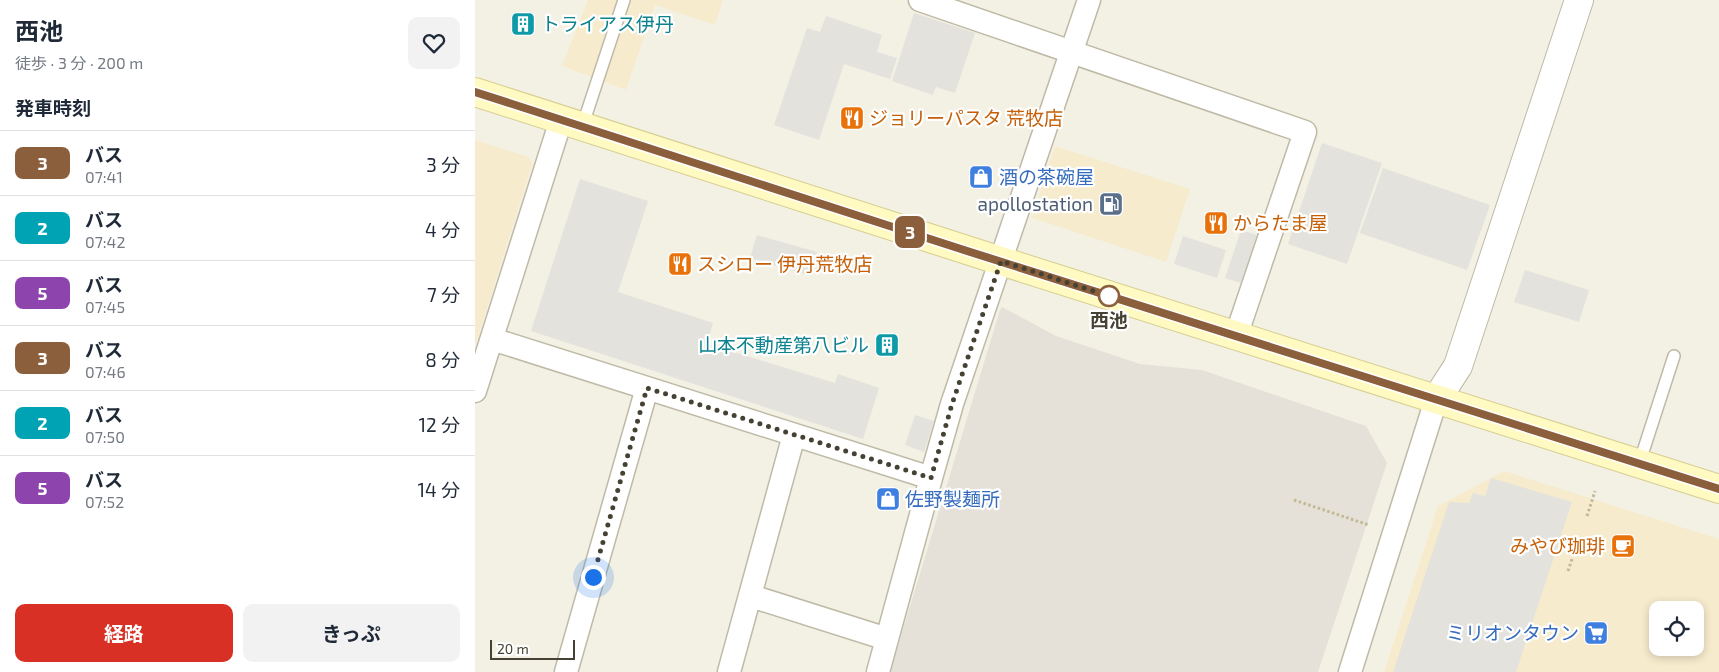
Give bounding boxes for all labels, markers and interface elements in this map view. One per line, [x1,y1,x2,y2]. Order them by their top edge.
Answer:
building icon: トライアス伊丹 [510,11,536,37]
place label: トライアス伊丹 [541,12,674,35]
text: 西池 [15,16,63,45]
button: heart [408,17,460,69]
text: 徒歩 · 3 分 · 200 m [15,53,143,72]
text: 発車時刻 [15,96,91,119]
restaurant icon: ジョリーパスタ 荒牧店 [839,105,865,131]
place label: ジョリーパスタ 荒牧店 [869,106,1063,129]
text: バス [85,143,123,166]
text: 3 [37,152,48,174]
text: 3 分 [426,153,460,176]
shop icon: 酒の茶碗屋 [968,164,994,190]
place label: 酒の茶碗屋 [999,165,1094,188]
text: 07:41 [85,167,123,186]
fuel station icon: apollostation [1098,191,1124,217]
place label: apollostation [978,192,1093,215]
text: バス [85,208,123,231]
restaurant icon: からたま屋 [1203,210,1229,236]
place label: からたま屋 [1233,211,1327,234]
line badge: 3 [894,216,926,248]
text: 2 [37,217,48,239]
text: 4 分 [425,218,460,241]
text: 3 [905,221,915,243]
text: 07:42 [85,232,125,251]
restaurant icon: スシロー 伊丹荒牧店 [667,251,693,277]
place label: スシロー 伊丹荒牧店 [697,252,872,275]
text: バス [85,273,123,296]
text: 5 [38,282,47,304]
text: 7 分 [427,283,460,306]
marker: 西池 [1098,285,1120,307]
text: 07:45 [85,297,125,316]
place label: 西池 [1090,308,1128,331]
building icon: 山本不動産第八ビル [874,332,900,358]
place label: 山本不動産第八ビル [698,333,869,356]
text: バス [85,338,123,361]
text: 3 [37,347,48,369]
text: 8 分 [425,348,460,371]
text: 07:46 [85,362,126,381]
text: バス [85,403,123,426]
text: 2 [37,412,48,434]
text: 12 分 [419,413,460,436]
text: 07:50 [85,427,125,446]
text: バス [85,468,123,491]
text: 5 [38,477,47,499]
text: 14 分 [418,478,460,501]
shop icon: 佐野製麺所 [875,486,901,512]
place label: 佐野製麺所 [905,487,1000,510]
text: 07:52 [85,492,124,511]
cafe icon: みやび珈琲 [1610,533,1636,559]
place label: みやび珈琲 [1510,534,1605,557]
your location [581,565,606,590]
map controls [1649,601,1704,656]
button: locate [1649,601,1704,656]
button: 経路 [15,604,233,662]
button: きっぷ [243,604,460,662]
supermarket icon: ミリオンタウン [1583,620,1609,646]
place label: ミリオンタウン [1446,621,1579,644]
scale bar [490,637,575,660]
text: 20 m [497,640,529,657]

